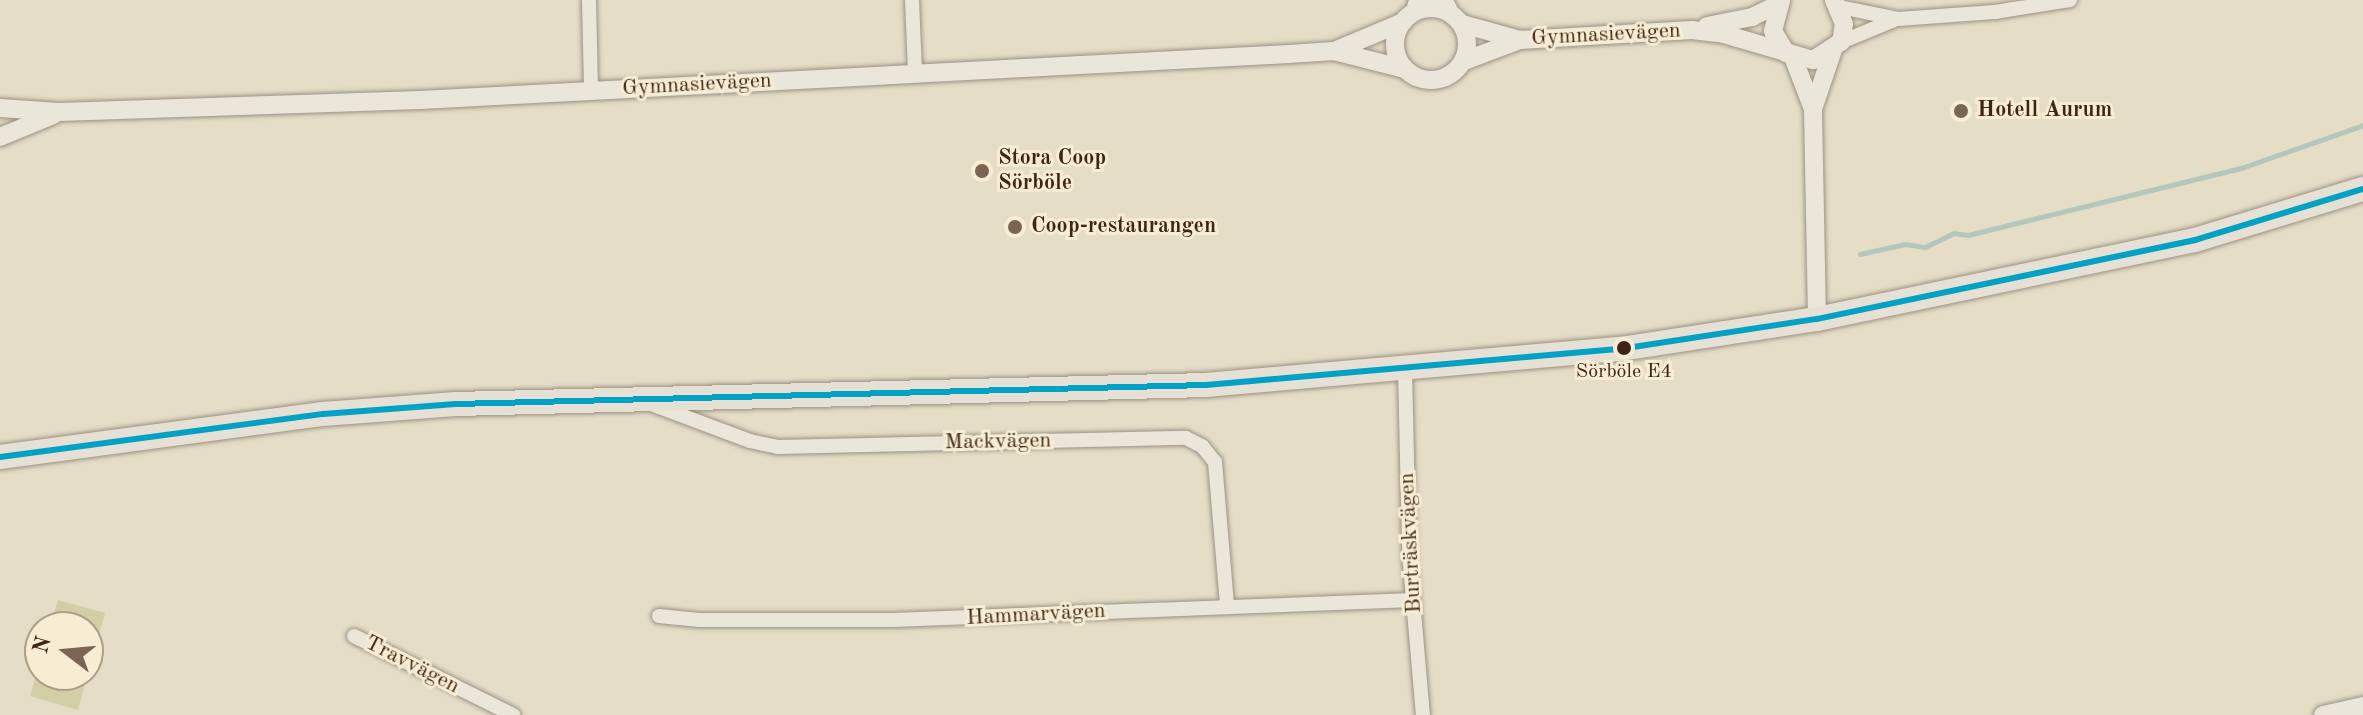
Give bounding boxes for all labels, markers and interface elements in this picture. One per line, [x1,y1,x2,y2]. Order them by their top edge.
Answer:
street label: Gymnasievägen [1531,18,1681,52]
street label: Gymnasievägen [622,68,772,102]
place label: Hotell Aurum [1977,98,2112,124]
marker: Hotell Aurum [1952,102,1970,120]
place label: Stora Coop Sörböle [998,145,1106,196]
marker: Stora Coop Sörböle [973,162,991,180]
place label: Coop-restaurangen [1031,214,1216,240]
marker: Coop-restaurangen [1006,218,1024,236]
marker: Sörböle E4 [1616,340,1632,356]
place label: Sörböle E4 [1576,360,1672,384]
street label: Mackvägen [944,428,1052,456]
street label: Burträskvägen [1394,472,1428,614]
street label: Hammarvägen [966,598,1106,632]
north arrow [24,611,104,691]
street label: Travvägen [360,630,464,700]
text: N [30,634,56,656]

